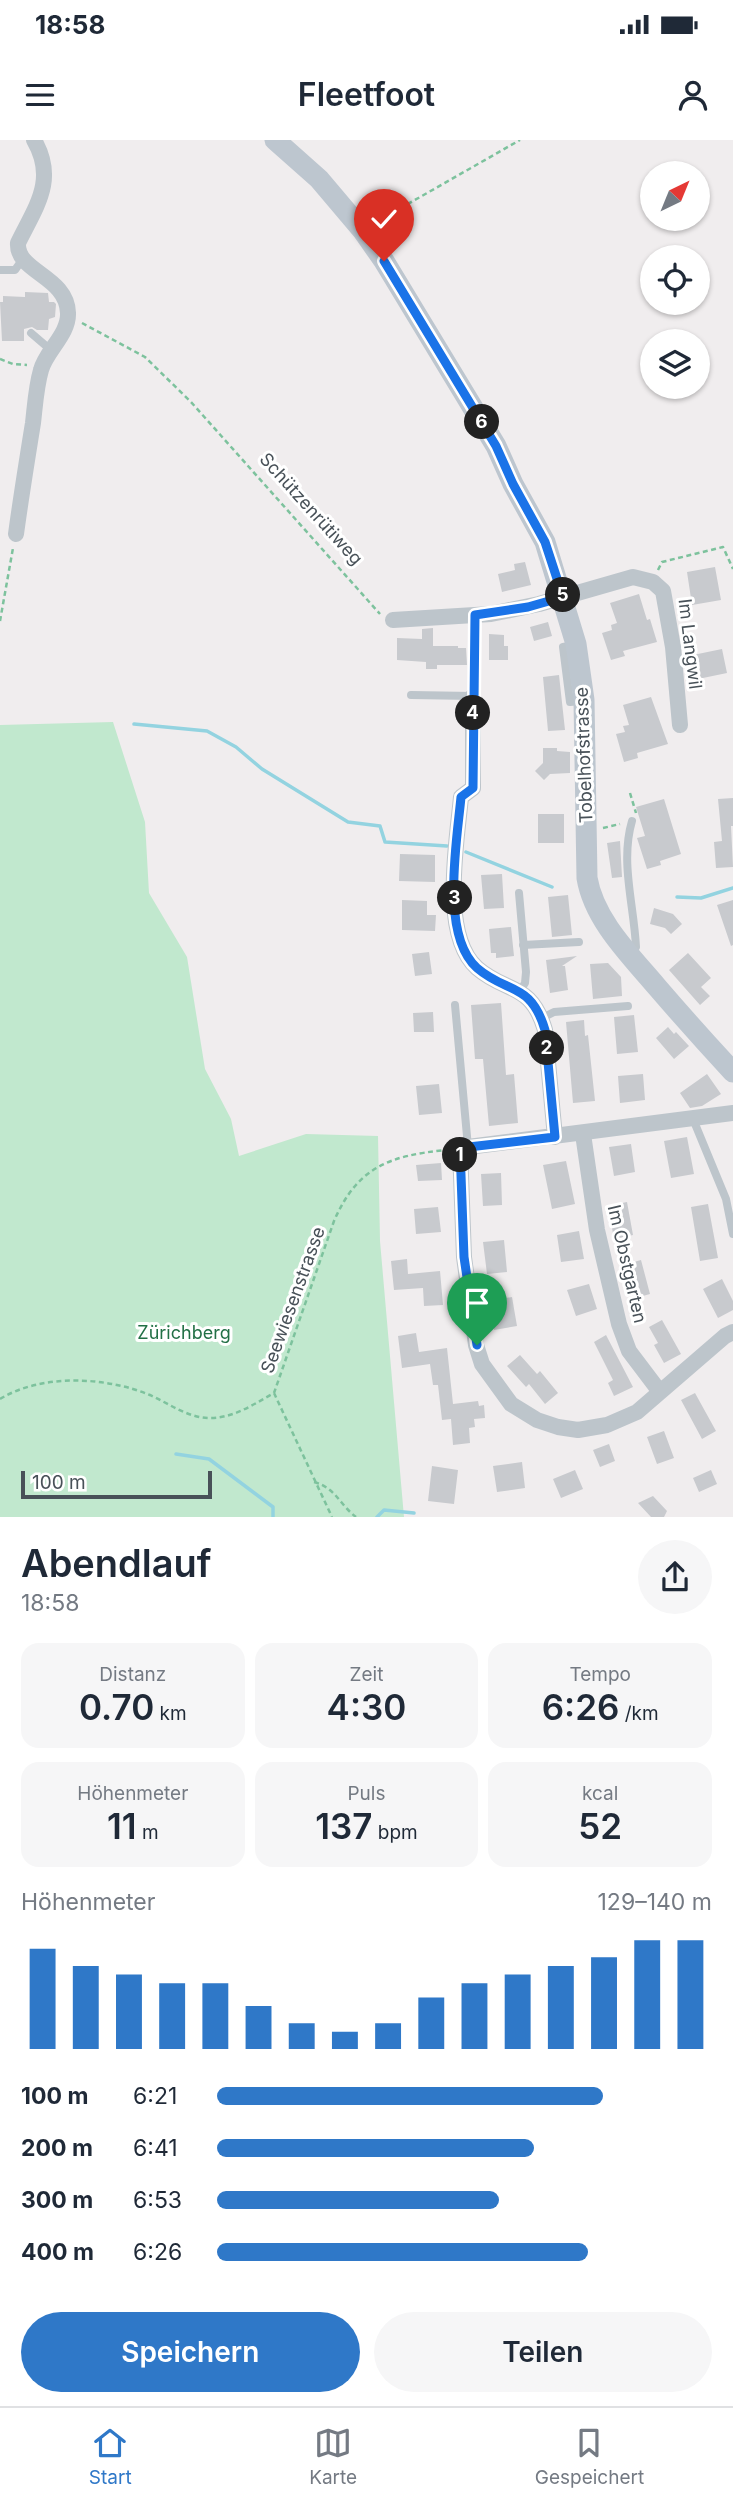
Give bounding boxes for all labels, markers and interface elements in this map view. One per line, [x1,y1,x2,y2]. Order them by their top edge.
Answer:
text: 18:58 [35,9,105,40]
text: Fleetfoot [298,75,435,114]
icon: menu [21,76,59,114]
icon: person [674,76,712,114]
north arrow [640,161,710,231]
map controls [640,161,710,399]
pin [354,189,414,261]
icon: check [365,200,403,238]
button: locate [640,245,710,315]
button: layers [640,329,710,399]
pin: 6 [464,404,500,440]
text: 6 [475,410,488,433]
street label: Schützenrütiweg [256,448,367,569]
pin: 5 [546,578,580,612]
text: 5 [556,583,569,606]
street label: Im Langwil [675,597,706,690]
street label: Tobelhofstrasse [571,687,596,824]
pin: 4 [456,696,490,730]
text: 4 [466,701,479,724]
pin: 3 [438,880,472,916]
text: 3 [448,886,461,909]
pin: 2 [530,1030,564,1066]
text: 2 [541,1036,552,1059]
pin: 1 [442,1138,477,1172]
text: 1 [455,1143,464,1166]
street label: Im Obstgarten [604,1203,651,1325]
street label: Seewiesenstrasse [256,1224,329,1376]
pin [447,1273,507,1345]
icon: arrive [458,1284,496,1322]
park label: Zürichberg [137,1322,231,1343]
scale bar [21,1468,212,1500]
text: 100 m [32,1471,86,1494]
text: Abendlauf [21,1540,212,1586]
button: share [638,1540,712,1614]
text: 18:58 [21,1589,79,1617]
text: Distanz [99,1663,166,1686]
text: Zeit [350,1663,383,1686]
text: Tempo [569,1663,631,1686]
text: 0.70 [79,1686,154,1728]
text: 4:30 [327,1686,406,1728]
text: 6:26 [542,1686,619,1728]
text: km [154,1702,187,1725]
text: /km [619,1702,659,1725]
text: Höhenmeter [77,1782,188,1805]
text: Puls [347,1782,385,1805]
text: kcal [582,1782,618,1805]
text: 11 [107,1805,137,1847]
text: 137 [315,1805,372,1847]
text: 52 [578,1805,622,1847]
text: m [137,1821,159,1844]
text: bpm [372,1821,418,1844]
text: Höhenmeter [21,1888,155,1916]
text: 129–140 m [598,1888,712,1916]
text: 100 m [21,2082,88,2110]
text: 6:21 [133,2082,177,2110]
text: 200 m [21,2134,93,2162]
text: 6:41 [133,2134,178,2162]
text: 300 m [21,2186,93,2214]
text: 6:53 [133,2186,182,2214]
text: 400 m [21,2238,94,2266]
text: 6:26 [133,2238,182,2266]
button: Speichern [21,2312,360,2392]
button: Teilen [374,2312,712,2392]
tab: Start [89,2424,132,2489]
tab: Karte [309,2424,357,2489]
tab: Gespeichert [535,2424,644,2489]

